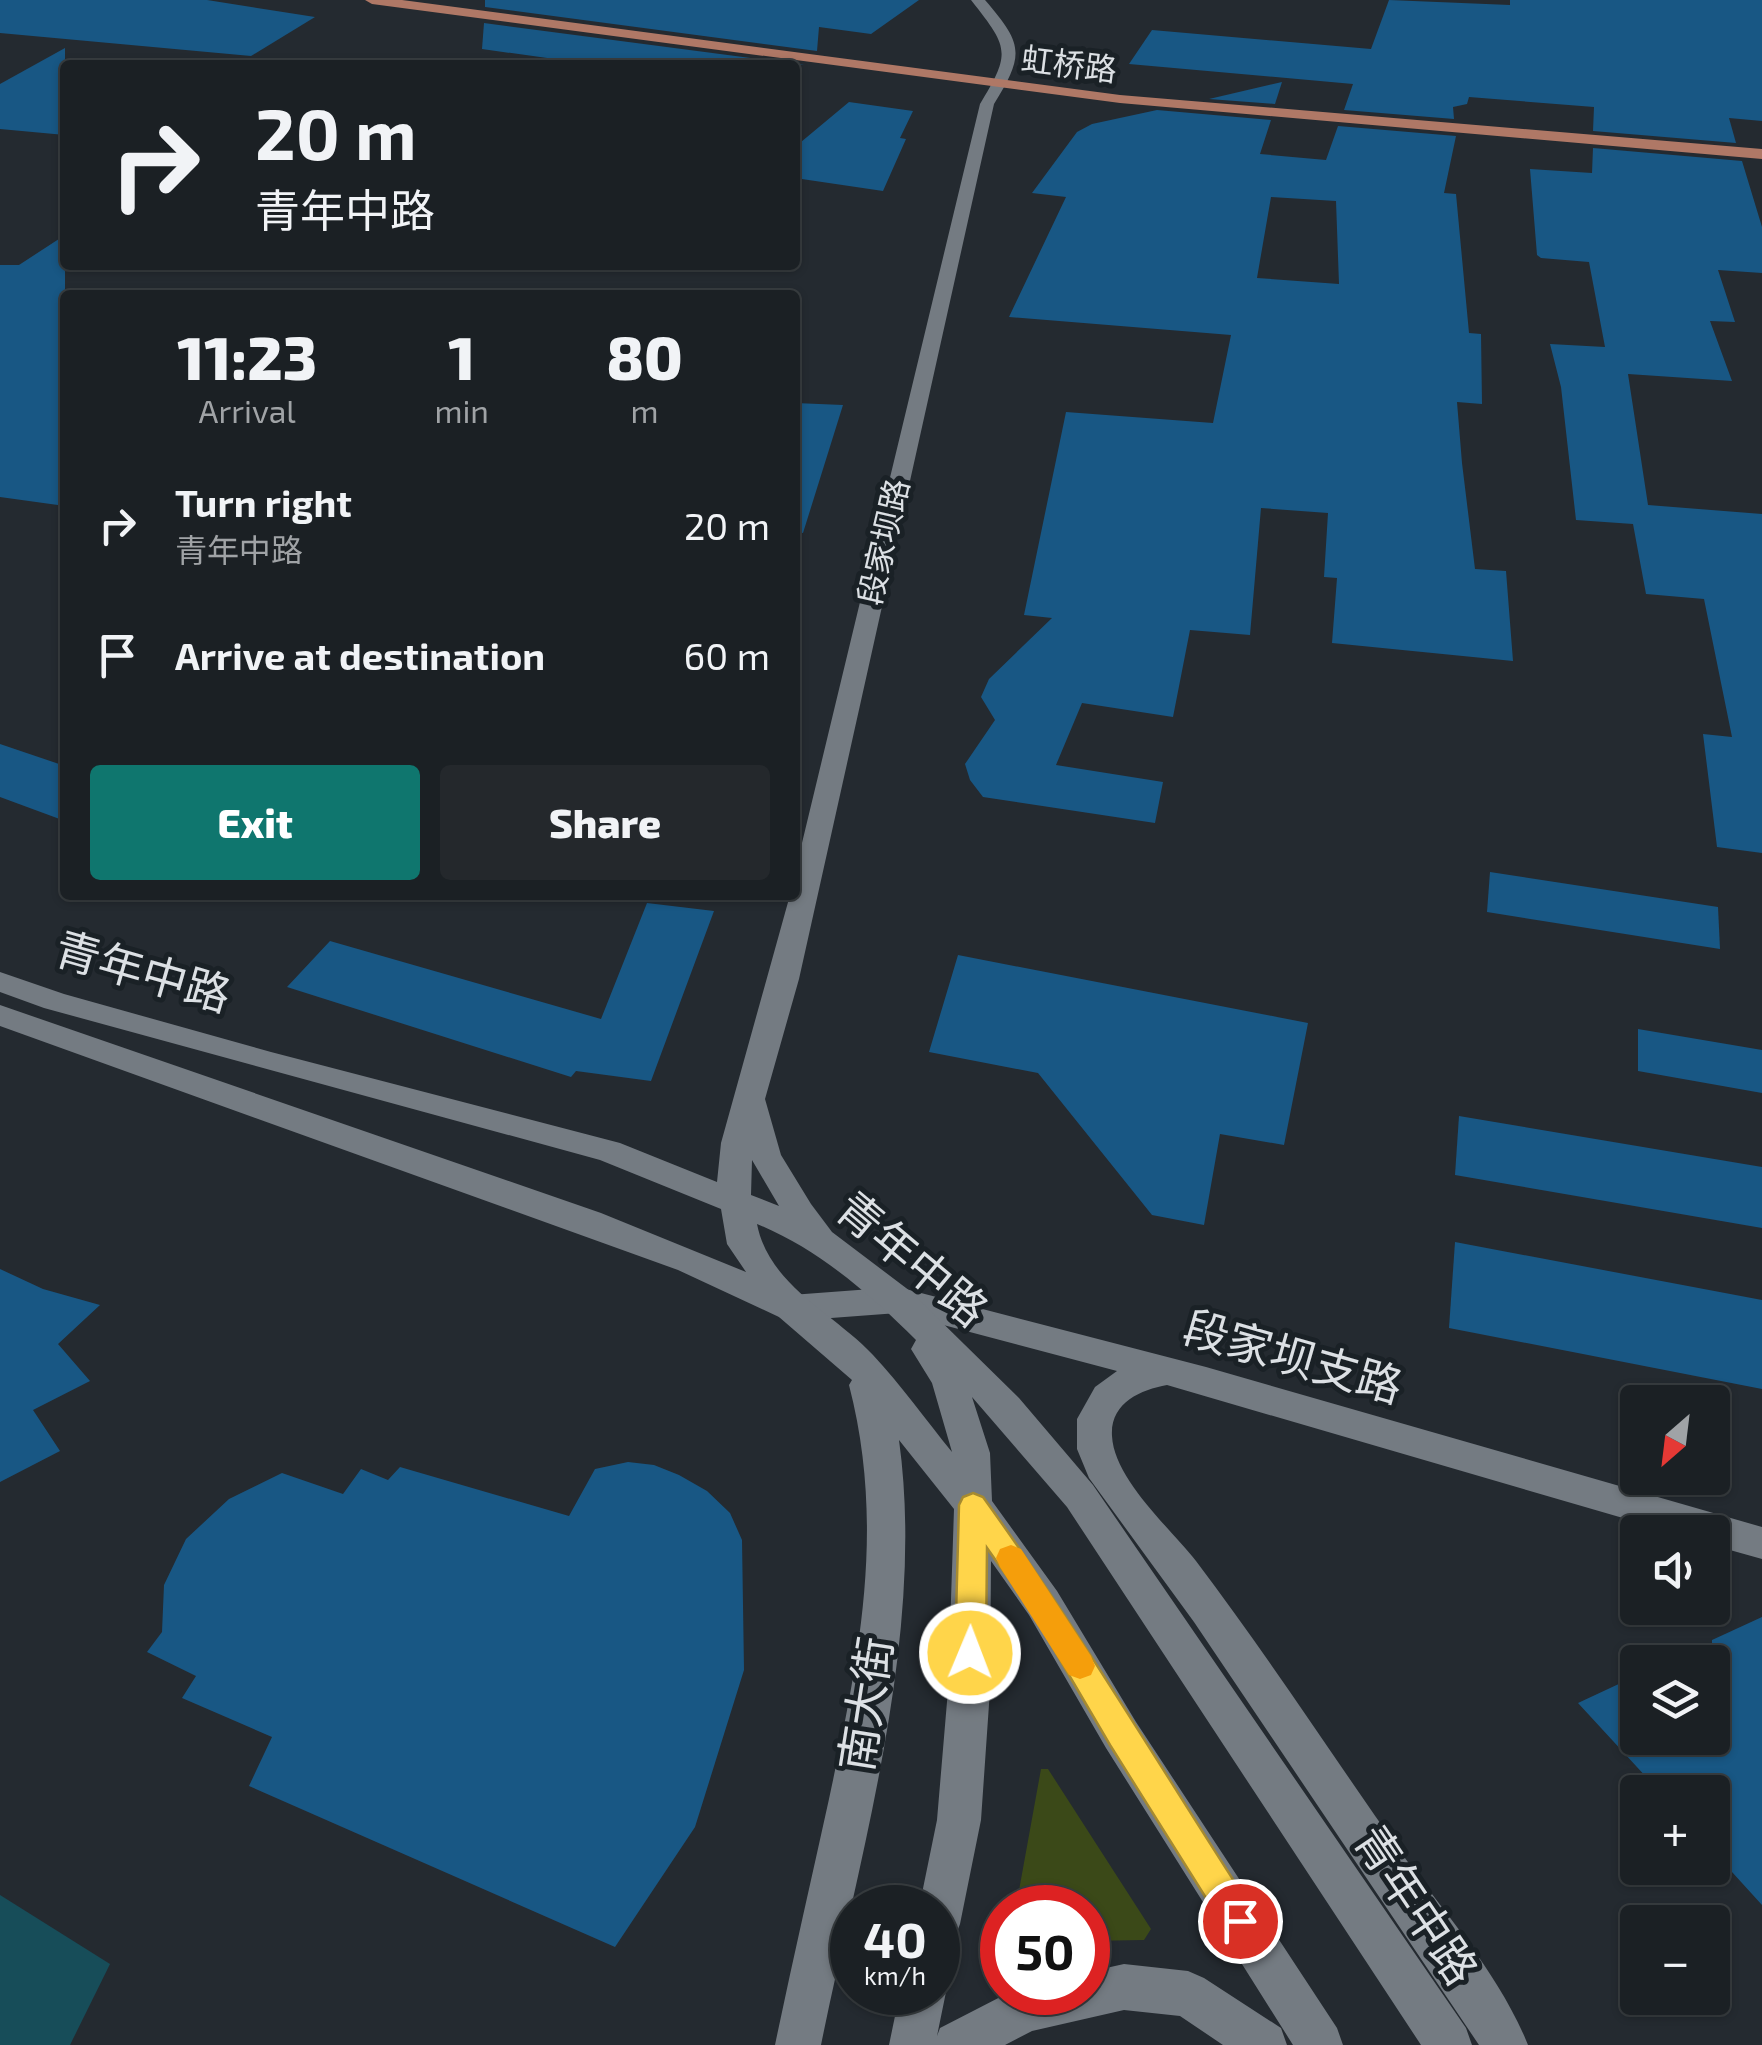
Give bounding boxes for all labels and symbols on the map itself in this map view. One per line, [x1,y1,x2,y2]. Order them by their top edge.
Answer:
street label: 虹桥路 [1019,38,1119,88]
street label: 段家坝路 [849,475,915,608]
street label: 青年中路 [50,919,238,1021]
street label: 青年中路 [827,1179,1000,1336]
street label: 段家坝支路 [1178,1298,1409,1412]
north arrow [1620,1385,1730,1495]
position arrow [918,1601,1022,1705]
street label: 南大街 [827,1633,901,1775]
street label: 青年中路 [1345,1814,1490,1994]
pin [1198,1879,1283,1964]
speed limit sign: 50 [980,1885,1110,2015]

